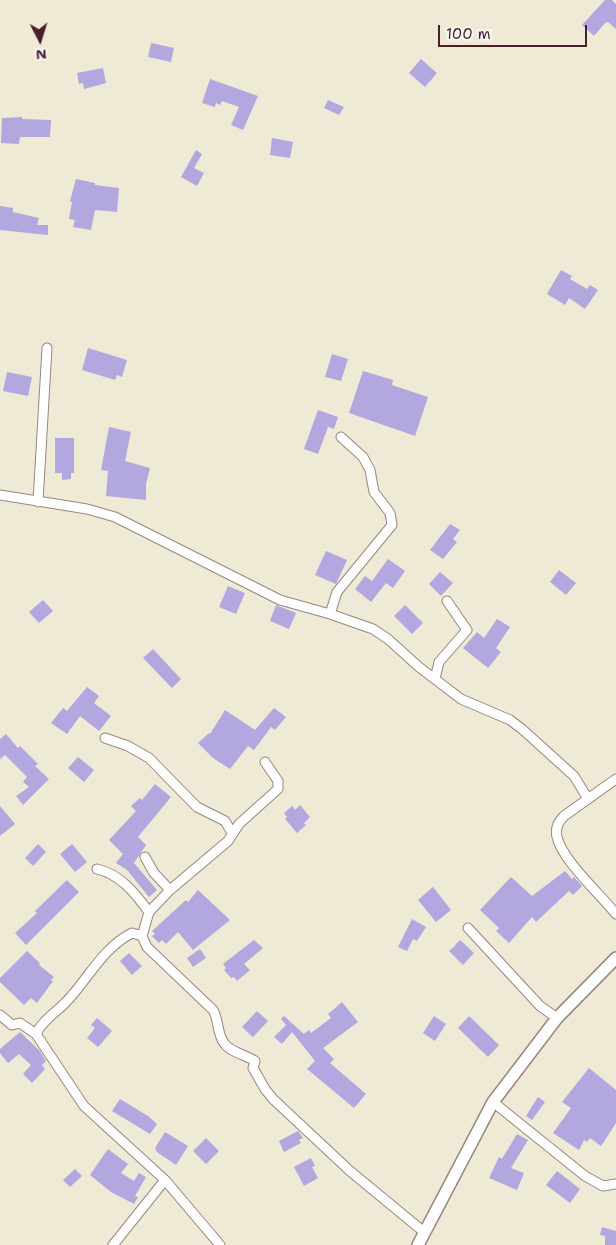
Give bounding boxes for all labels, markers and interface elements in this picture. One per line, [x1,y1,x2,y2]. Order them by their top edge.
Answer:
north arrow [15,15,65,65]
scale bar [441,15,590,47]
text: 100 m [446,24,491,44]
text: N [35,45,48,64]

